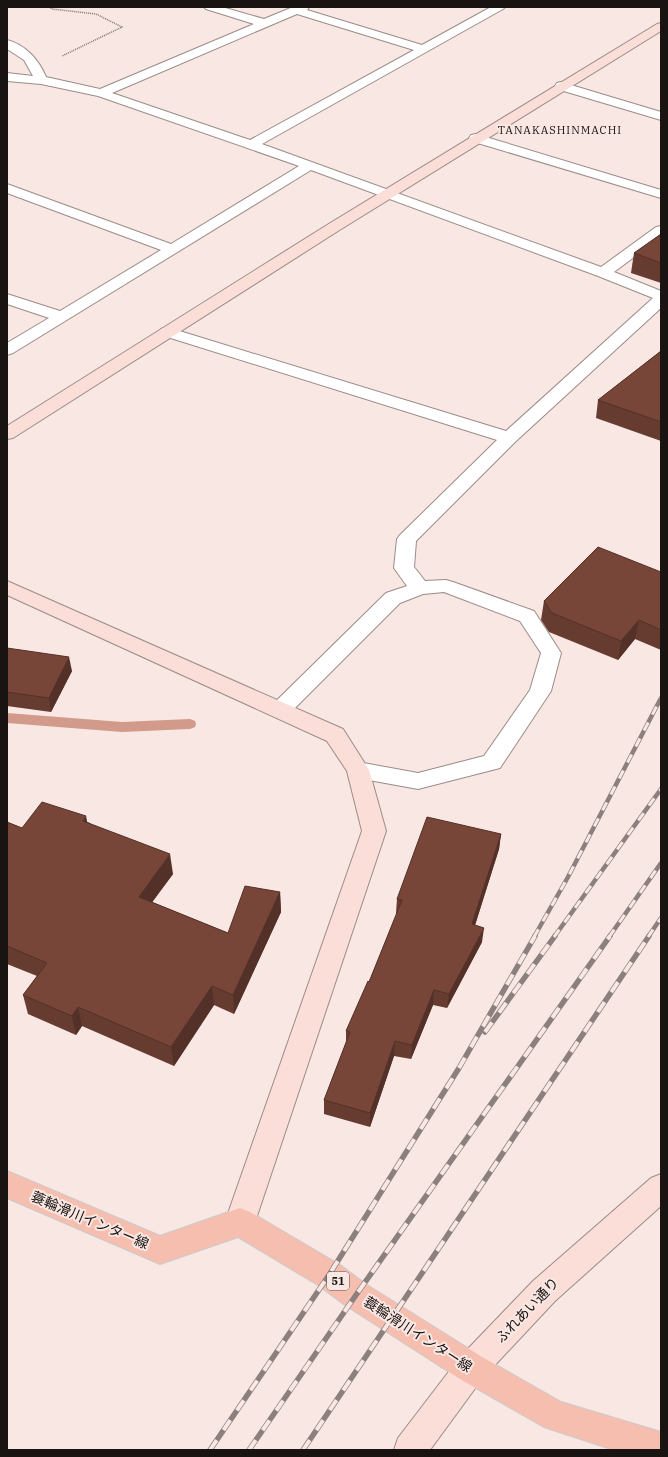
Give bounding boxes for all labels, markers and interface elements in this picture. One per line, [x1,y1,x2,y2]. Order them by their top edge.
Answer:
district label: TANAKASHINMACHI [498,123,622,137]
street label: 蓑輪滑川インター線 [28,1187,152,1253]
road number: 51 [327,1272,349,1290]
street label: ふれあい通り [491,1274,563,1346]
street label: 蓑輪滑川インター線 [360,1292,476,1376]

